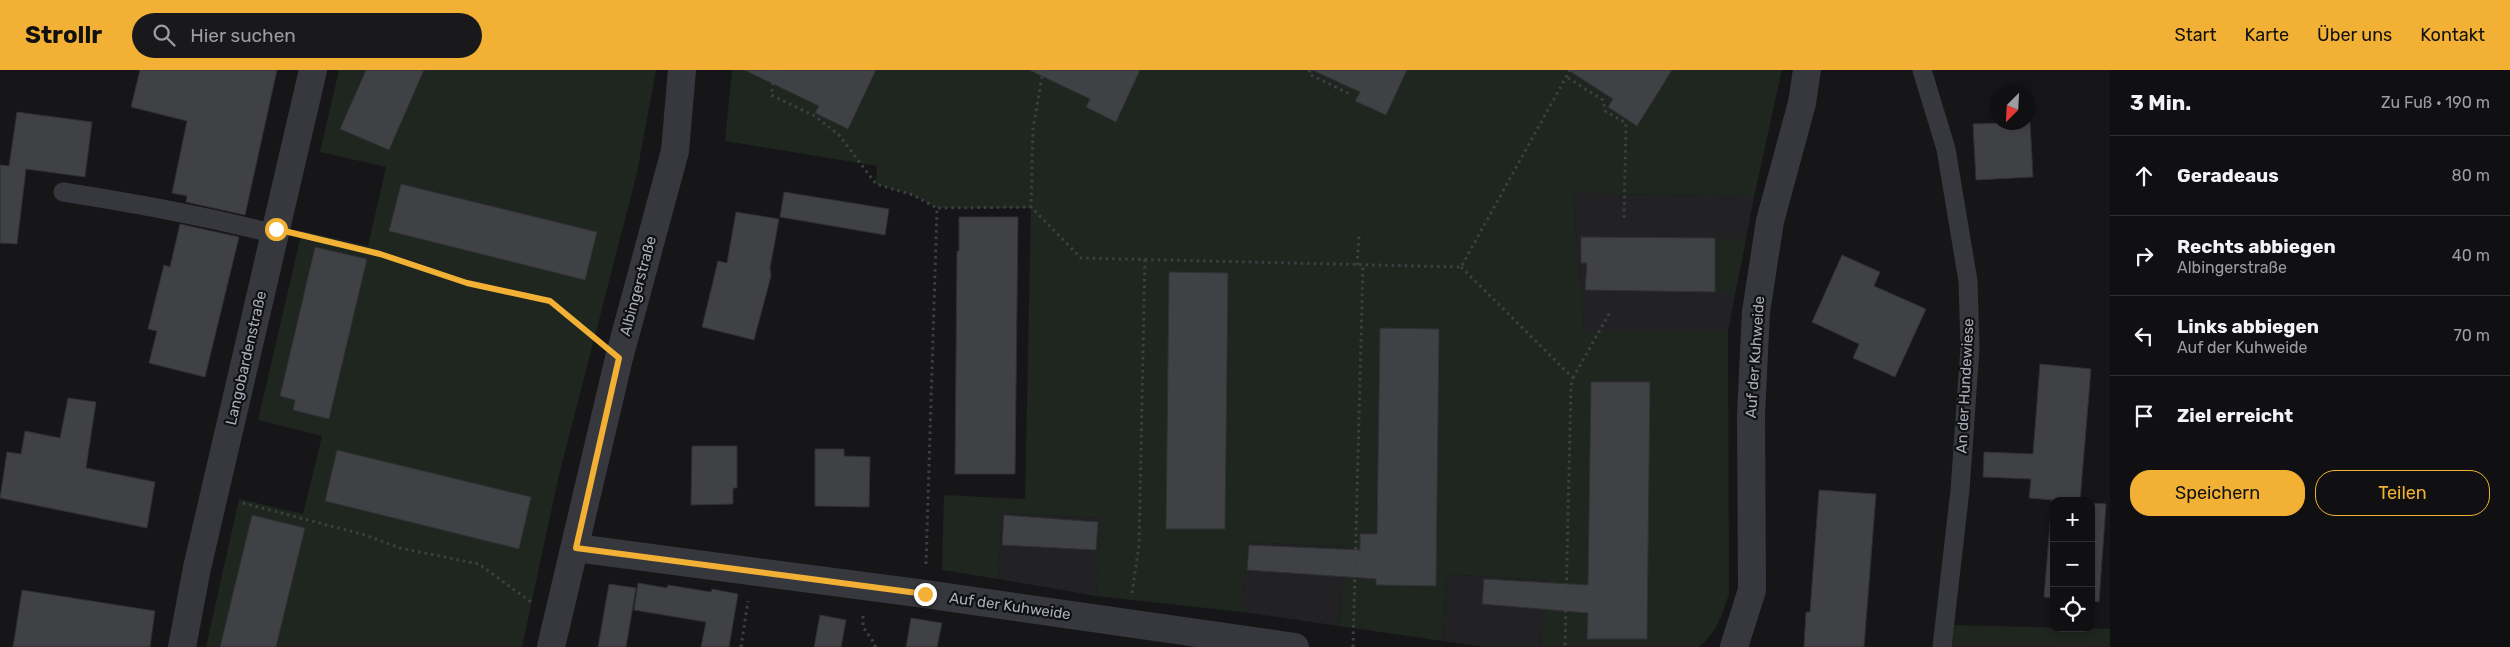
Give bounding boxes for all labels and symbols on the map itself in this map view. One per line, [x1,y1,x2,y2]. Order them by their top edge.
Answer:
north arrow [1990,85,2035,130]
route start [265,218,288,241]
street label: Albingerstraße [616,234,660,338]
street label: Langobardenstraße [222,289,270,427]
street label: Auf der Kuhweide [1742,295,1768,419]
street label: An der Hundewiese [1952,318,1978,454]
route end [914,583,937,606]
street label: Auf der Kuhweide [948,589,1072,623]

